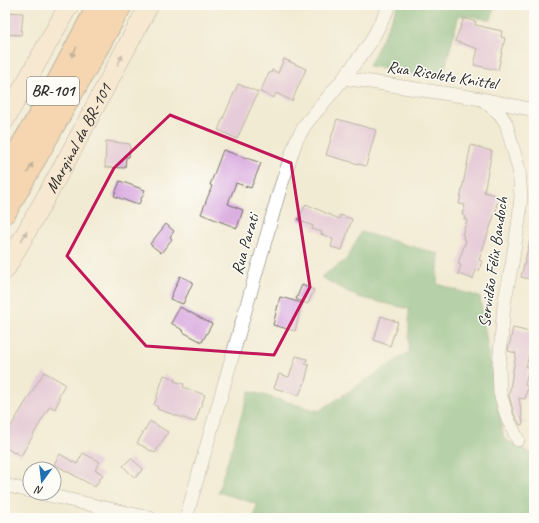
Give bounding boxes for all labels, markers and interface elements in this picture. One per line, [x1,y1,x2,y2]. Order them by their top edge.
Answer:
one-way arrow [71,46,77,58]
one-way arrow [116,55,123,66]
street label: Rua Risolete Knittel [385,56,502,95]
road number: BR-101 [27,77,79,105]
street label: Marginal da BR-101 [40,79,117,196]
one-way arrow [26,163,33,174]
street label: Servidão Félix Bandoch [473,195,513,329]
street label: Rua Parati [226,209,264,277]
one-way arrow [21,230,27,242]
north arrow [22,461,62,501]
text: N [32,482,45,498]

